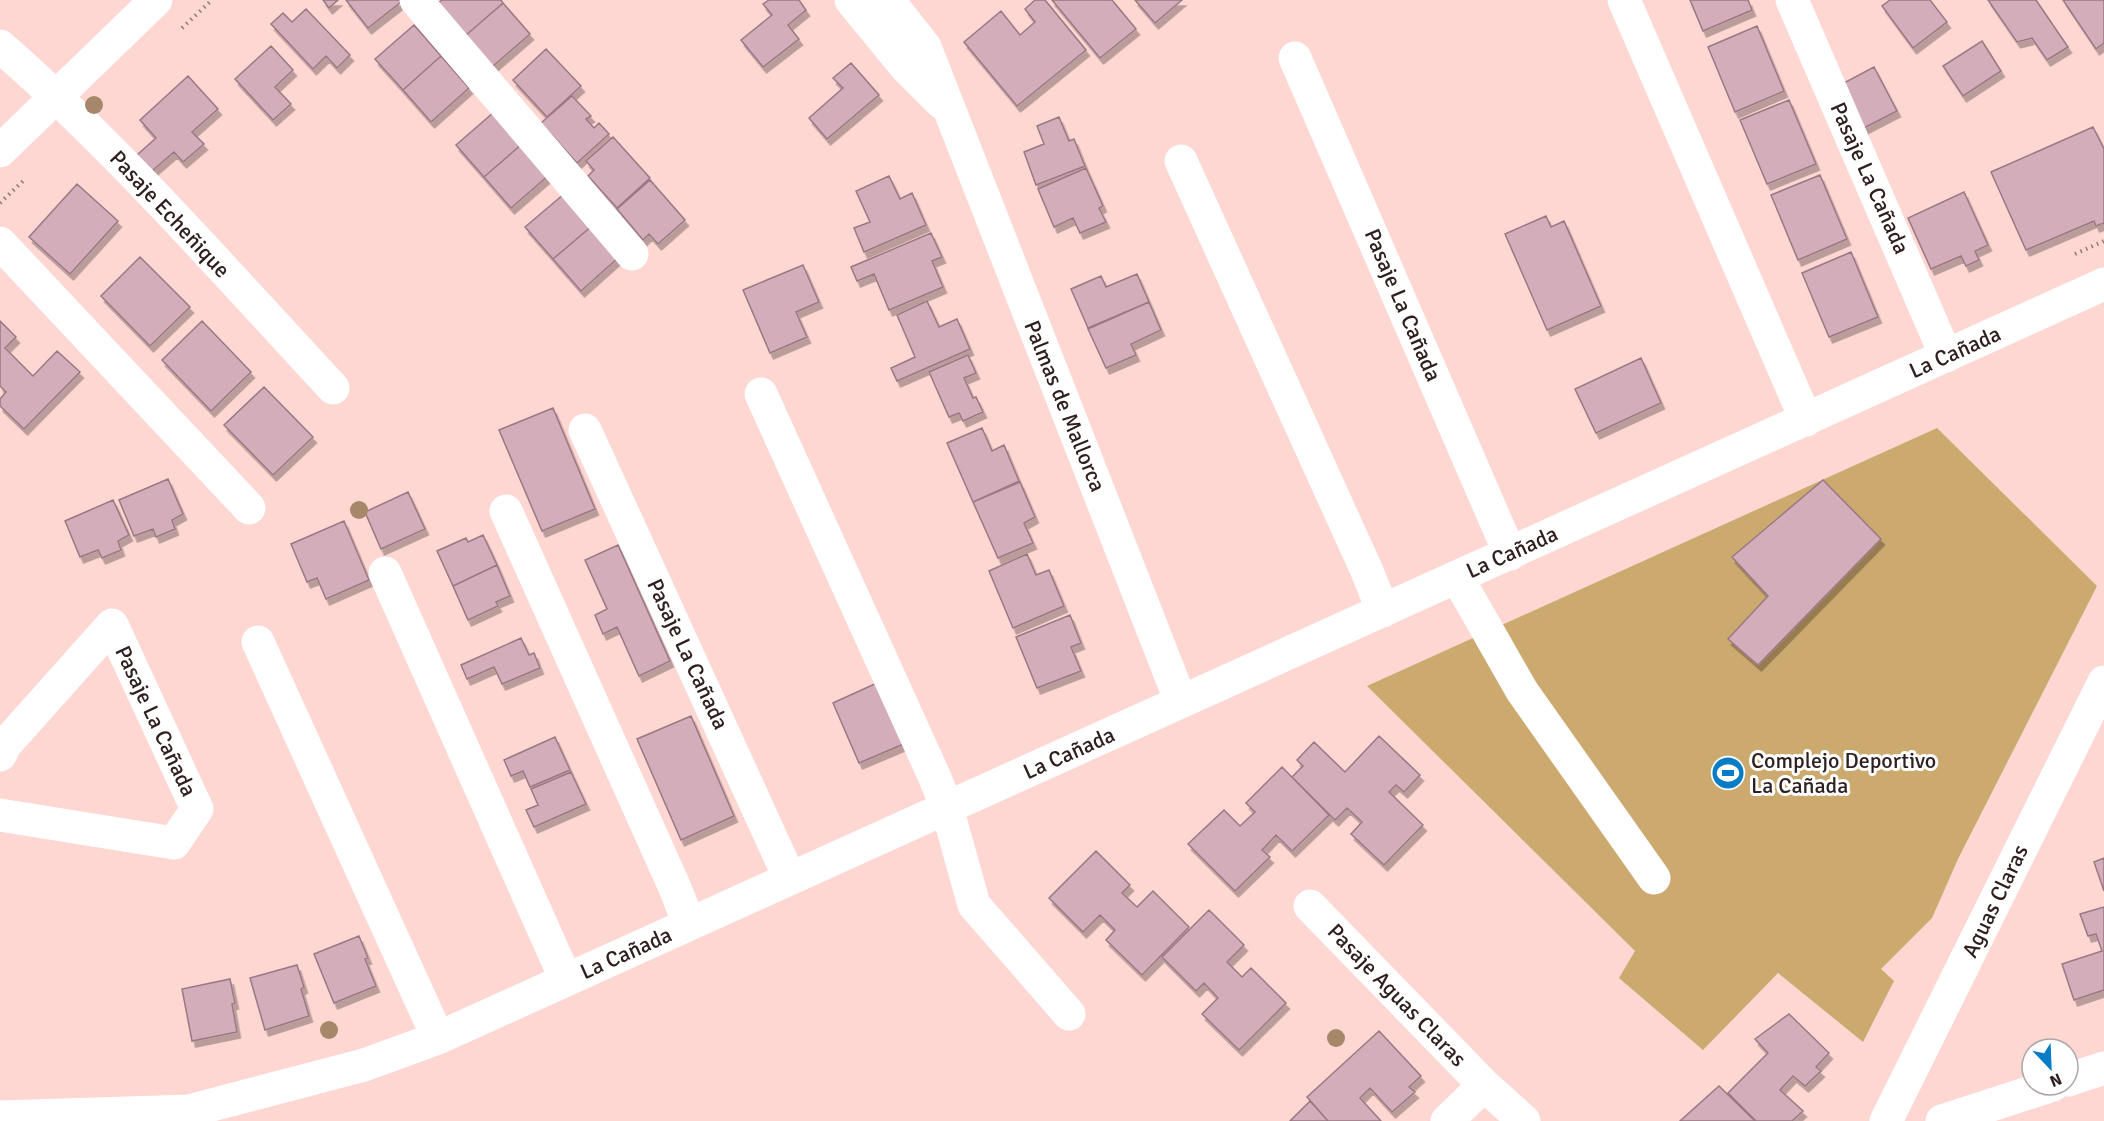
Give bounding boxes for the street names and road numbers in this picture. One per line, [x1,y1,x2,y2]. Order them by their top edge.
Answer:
street label: Pasaje La Cañada [1824,98,1916,258]
street label: Pasaje Echeñique [104,145,236,283]
street label: Pasaje La Cañada [1359,225,1447,385]
street label: Palmas de Mallorca [1018,316,1112,496]
street label: La Cañada [1905,320,2005,384]
street label: La Cañada [1462,520,1562,584]
street label: Pasaje La Cañada [641,574,735,734]
street label: Pasaje La Cañada [109,641,203,801]
street label: La Cañada [1019,721,1119,785]
street label: Aguas Claras [1956,840,2034,962]
street label: Pasaje Aguas Claras [1322,918,1472,1072]
street label: La Cañada [576,921,676,985]

